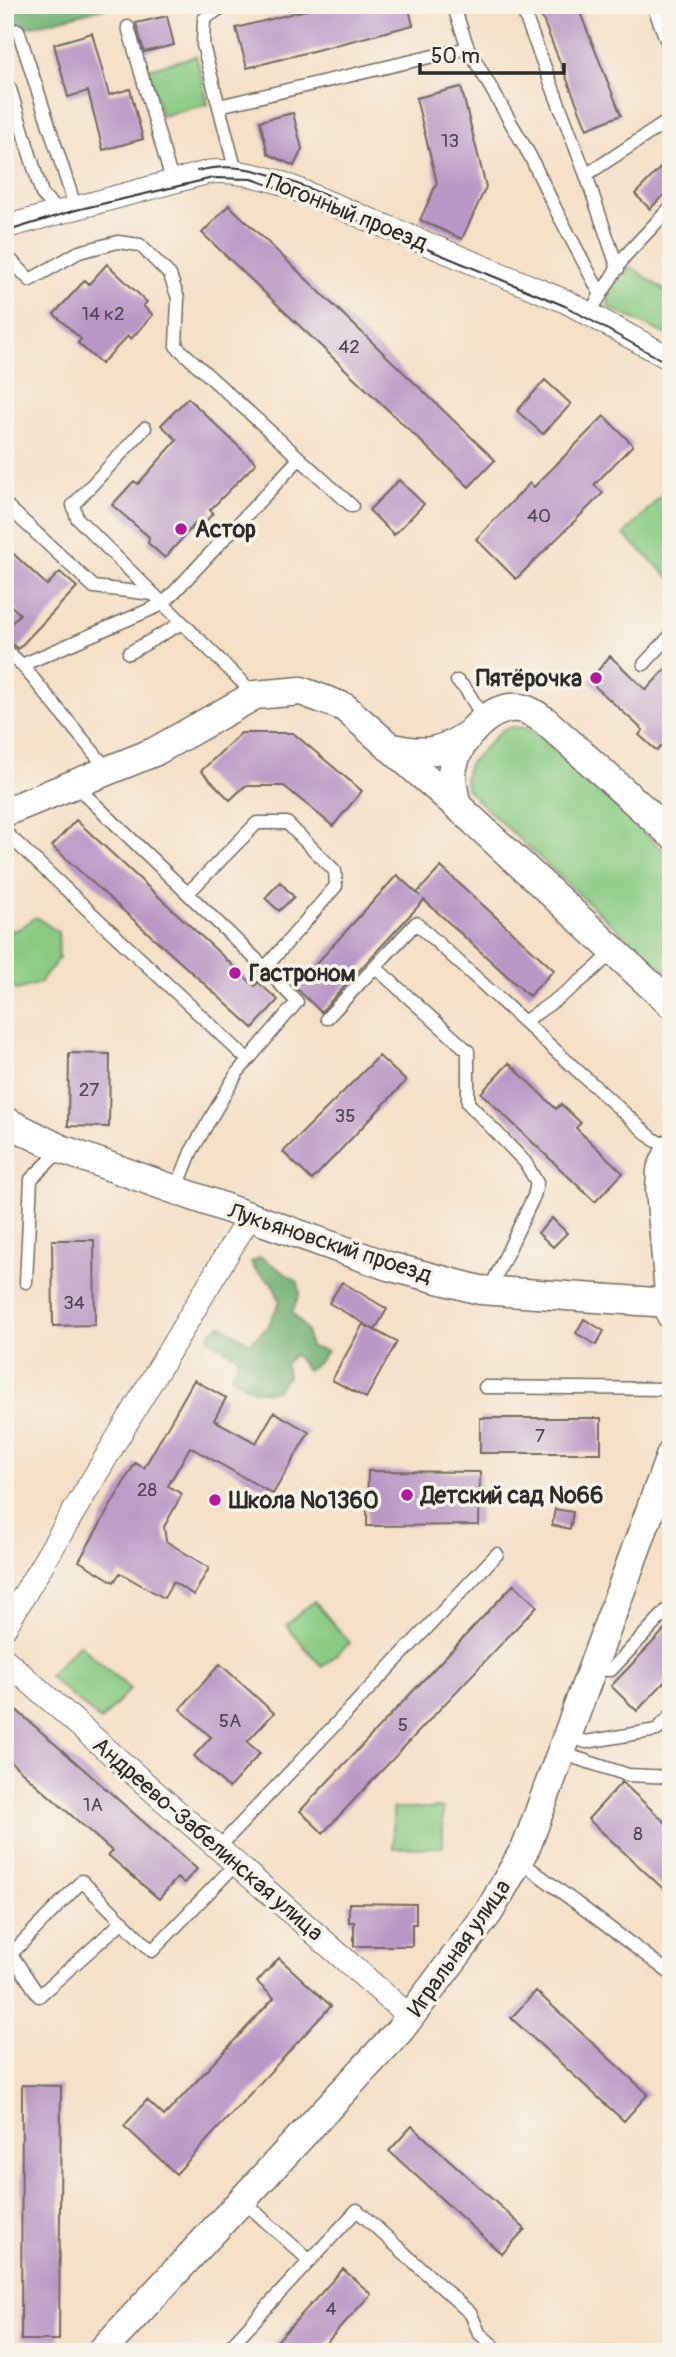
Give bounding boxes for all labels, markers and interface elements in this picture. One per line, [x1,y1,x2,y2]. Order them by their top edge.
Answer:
scale bar [420,32,564,76]
text: 50 m [431,43,480,70]
house number: 13 [441,129,459,153]
street label: Погонный проезд [262,166,432,258]
house number: 14 к2 [82,302,125,326]
house number: 42 [338,335,360,359]
house number: 40 [527,504,551,528]
place label: Астор [195,515,256,544]
marker: Астор [173,521,189,537]
place label: Пятёрочка [476,664,582,693]
marker: Пятёрочка [588,670,604,686]
place label: Гастроном [249,959,356,988]
marker: Гастроном [227,965,243,981]
house number: 27 [79,1078,99,1102]
house number: 35 [335,1104,355,1128]
street label: Лукьяновский проезд [223,1196,436,1290]
house number: 34 [63,1291,85,1315]
house number: 7 [535,1424,545,1448]
house number: 28 [137,1478,157,1502]
place label: Детский сад №66 [419,1481,603,1510]
place label: Школа №1360 [228,1486,379,1515]
marker: Детский сад №66 [399,1487,415,1503]
marker: Школа №1360 [207,1492,223,1508]
house number: 5А [219,1709,241,1733]
house number: 5 [398,1713,408,1737]
street label: Андреево-Забелинская улица [87,1731,329,1947]
house number: 1А [83,1793,103,1817]
house number: 8 [633,1822,643,1846]
street label: Игральная улица [401,1874,517,2022]
house number: 4 [325,2297,337,2321]

